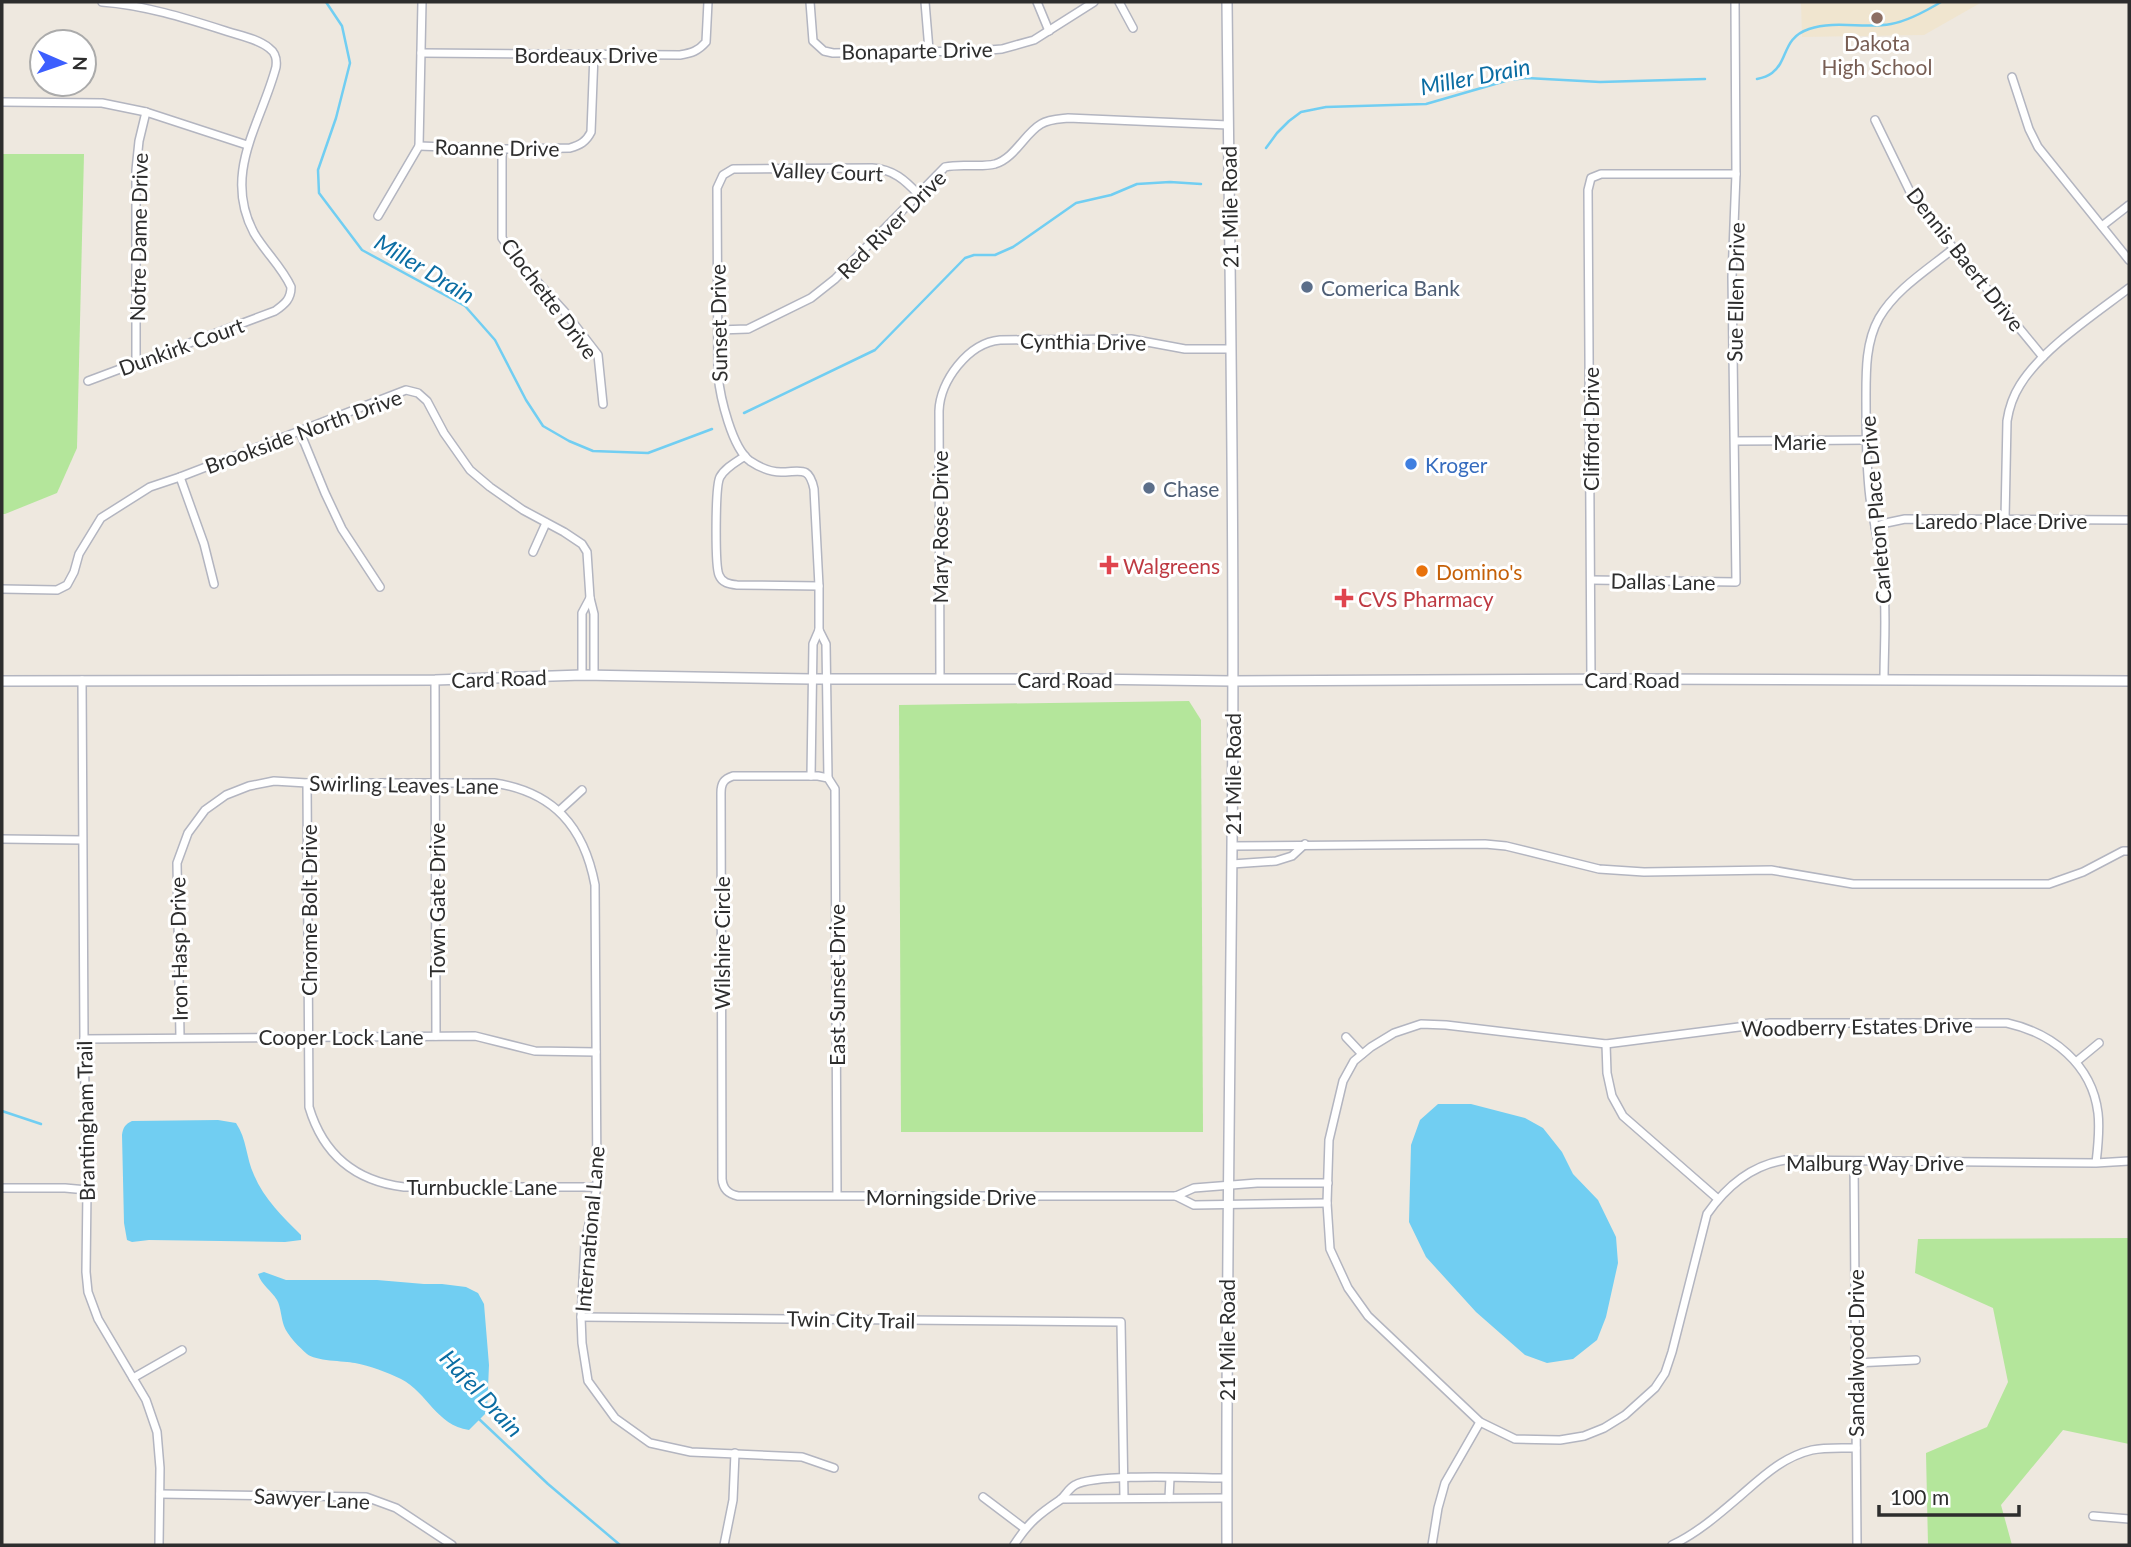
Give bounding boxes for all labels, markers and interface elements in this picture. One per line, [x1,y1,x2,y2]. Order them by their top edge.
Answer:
marker: Dakota High School [1869,10,1885,26]
north arrow [28,28,98,98]
place label: Dakota High School [1822,30,1932,79]
street label: Bonaparte Drive [841,36,993,64]
street label: Bordeaux Drive [514,42,658,67]
water label: Miller Drain [1418,52,1532,100]
text: N [69,56,92,71]
street label: Roanne Drive [434,133,560,161]
street label: 21 Mile Road [1215,146,1243,268]
street label: Notre Dame Drive [124,153,152,321]
street label: Valley Court [771,157,884,185]
street label: Red River Drive [832,165,950,283]
street label: Dennis Baert Drive [1902,182,2030,336]
street label: Sue Ellen Drive [1721,222,1749,362]
water label: Miller Drain [370,227,480,309]
street label: Clochette Drive [497,233,603,363]
street label: Sunset Drive [704,264,732,382]
place label: Comerica Bank [1321,275,1460,300]
marker: Comerica Bank [1299,279,1315,295]
street label: Dunkirk Court [115,312,247,380]
street label: Cynthia Drive [1020,327,1146,355]
street label: Clifford Drive [1578,367,1603,491]
street label: Brookside North Drive [201,384,405,478]
street label: Carleton Place Drive [1854,415,1896,605]
street label: Marie [1773,429,1827,454]
street label: Mary Rose Drive [927,451,952,603]
place label: Kroger [1425,452,1488,477]
marker: Kroger [1403,456,1419,472]
place label: Chase [1163,476,1219,501]
marker: Chase [1141,480,1157,496]
street label: Laredo Place Drive [1915,508,2087,533]
place label: Walgreens [1123,553,1220,578]
marker: Walgreens [1101,557,1117,573]
place label: Domino's [1436,559,1522,584]
marker: Domino's [1414,563,1430,579]
street label: Dallas Lane [1610,568,1716,594]
place label: CVS Pharmacy [1358,586,1494,611]
marker: CVS Pharmacy [1336,590,1352,606]
street label: Card Road [451,664,547,692]
street label: Card Road [1017,667,1113,692]
street label: Card Road [1584,667,1680,692]
street label: 21 Mile Road [1220,713,1245,835]
street label: Swirling Leaves Lane [309,770,499,798]
street label: Town Gate Drive [424,823,449,977]
street label: Chrome Bolt Drive [296,824,321,996]
street label: Wilshire Circle [709,876,734,1010]
street label: Iron Hasp Drive [164,877,192,1021]
street label: East Sunset Drive [824,904,849,1066]
street label: Woodberry Estates Drive [1741,1011,1973,1041]
street label: Cooper Lock Lane [258,1024,424,1049]
street label: Brantingham Trail [71,1041,99,1201]
street label: International Lane [569,1145,609,1313]
street label: Malburg Way Drive [1786,1150,1964,1175]
street label: Turnbuckle Lane [407,1174,557,1199]
street label: Morningside Drive [866,1184,1036,1209]
street label: Sandalwood Drive [1843,1269,1868,1437]
street label: 21 Mile Road [1214,1279,1239,1401]
street label: Twin City Trail [786,1305,916,1333]
water label: Hafel Drain [435,1344,529,1442]
scale bar [1879,1474,2019,1518]
street label: Sawyer Lane [253,1482,371,1514]
text: 100 m [1890,1484,1949,1509]

